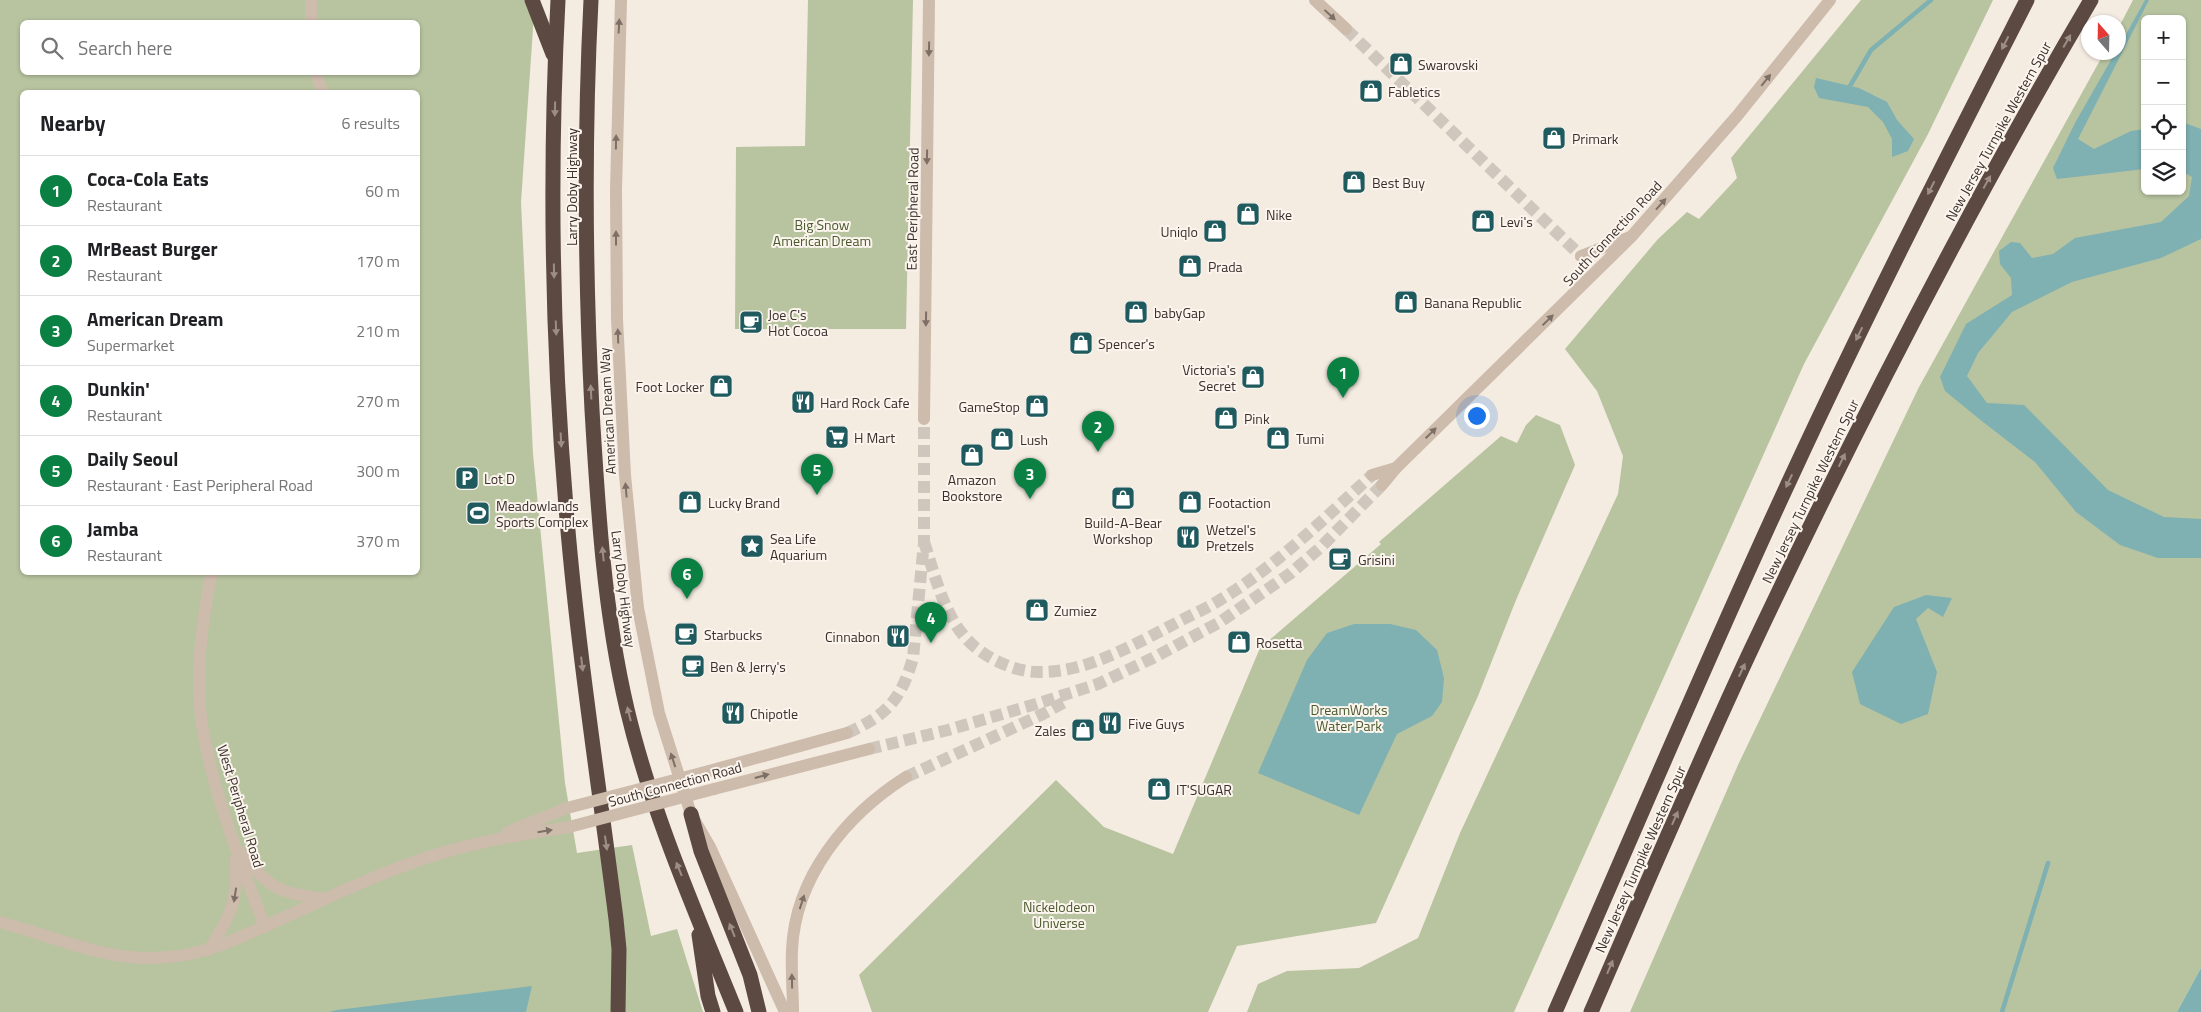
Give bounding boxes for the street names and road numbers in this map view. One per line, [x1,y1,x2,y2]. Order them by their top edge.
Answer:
street label: New Jersey Turnpike Western Spur [1940,37,2056,225]
street label: Larry Doby Highway [561,128,582,246]
street label: East Peripheral Road [900,147,924,271]
street label: South Connection Road [1558,176,1666,290]
street label: American Dream Way [593,347,621,475]
street label: New Jersey Turnpike Western Spur [1756,395,1864,587]
street label: Larry Doby Highway [606,529,642,649]
street label: West Peripheral Road [212,742,270,870]
street label: South Connection Road [606,756,744,812]
street label: New Jersey Turnpike Western Spur [1589,762,1691,956]

